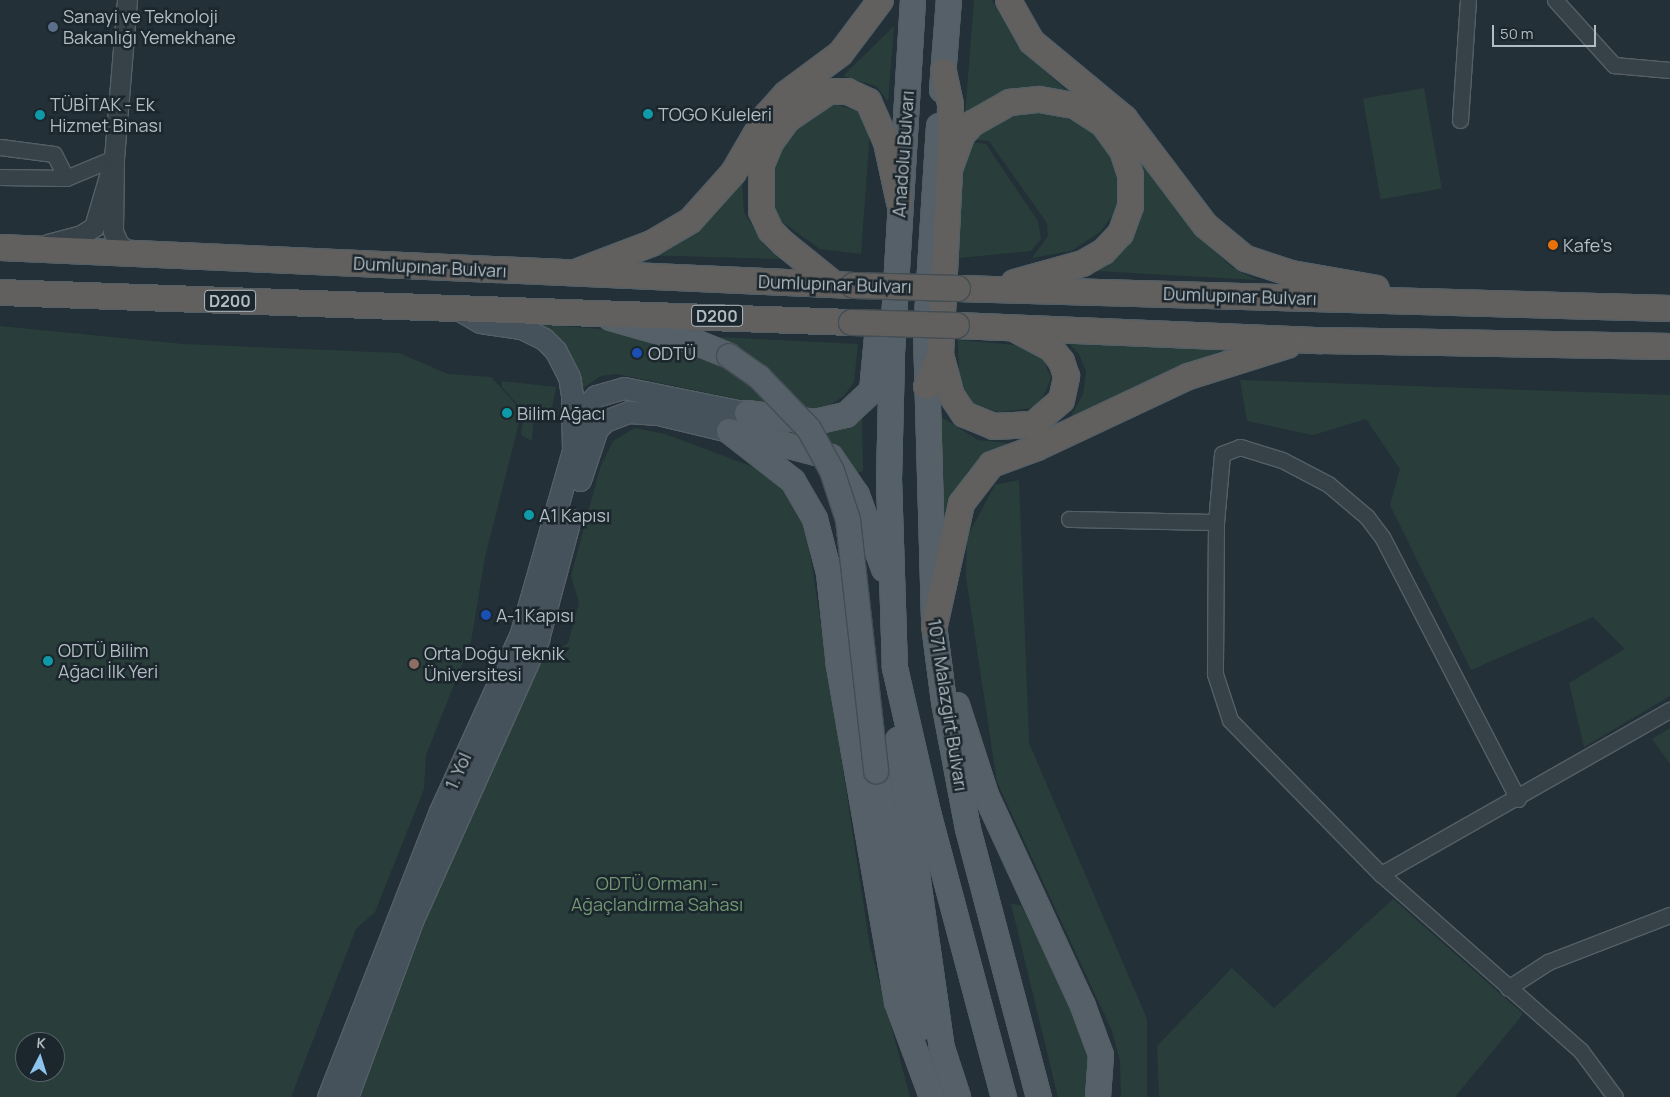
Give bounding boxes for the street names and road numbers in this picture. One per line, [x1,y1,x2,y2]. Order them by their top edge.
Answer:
street label: Anadolu Bulvarı [888,90,918,218]
street label: Dumlupınar Bulvarı [353,252,507,282]
street label: Dumlupınar Bulvarı [758,271,912,297]
street label: Dumlupınar Bulvarı [1163,283,1317,309]
road number: D200 [204,288,256,314]
road number: D200 [691,302,743,330]
street label: 1071 Malazgirt Bulvarı [924,617,972,793]
street label: 1. Yol [440,749,476,793]

